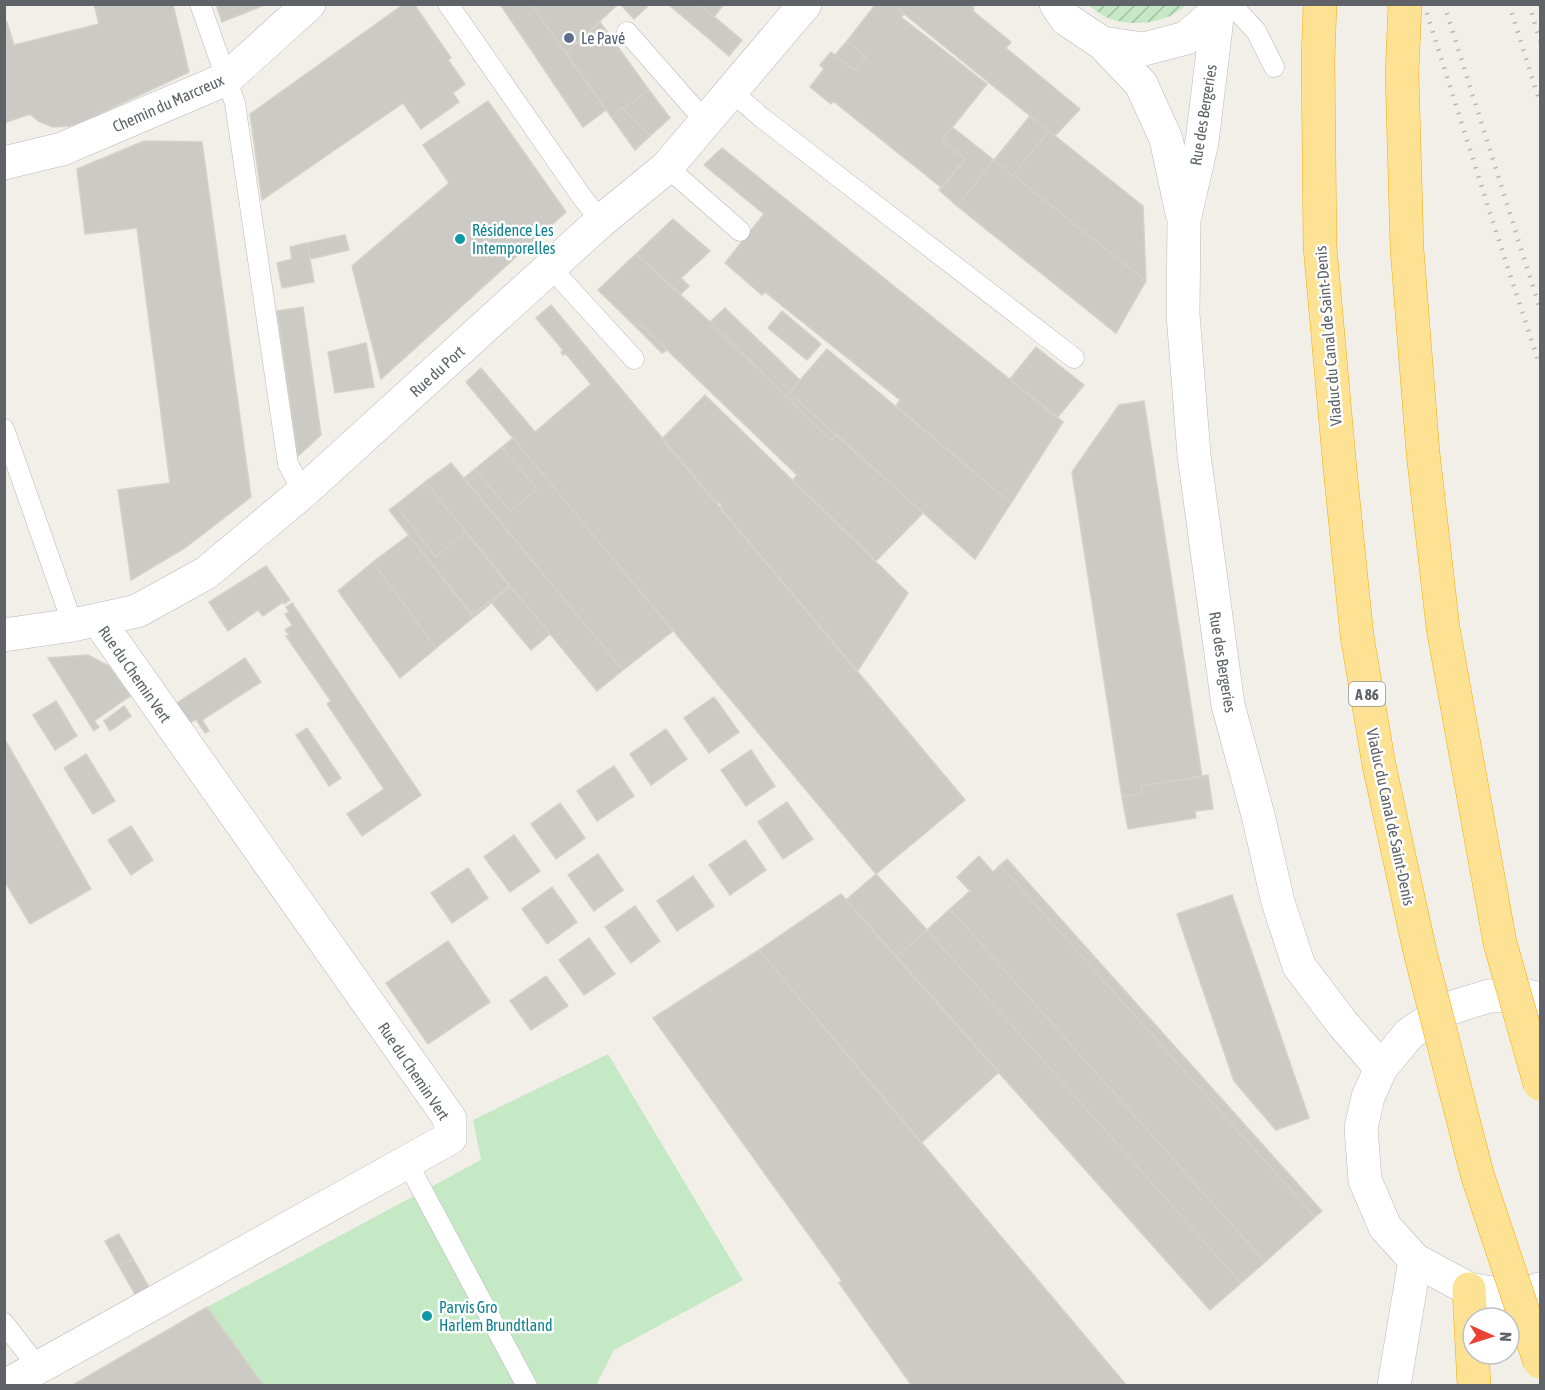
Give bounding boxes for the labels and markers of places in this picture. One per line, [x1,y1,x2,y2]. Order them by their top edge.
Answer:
place label: Le Pavé [581,29,625,47]
marker: Le Pavé [562,31,576,45]
place label: Résidence Les Intemporelles [472,221,556,258]
marker: Résidence Les Intemporelles [453,232,467,246]
place label: Parvis Gro Harlem Brundtland [439,1298,553,1334]
marker: Parvis Gro Harlem Brundtland [420,1309,434,1323]

